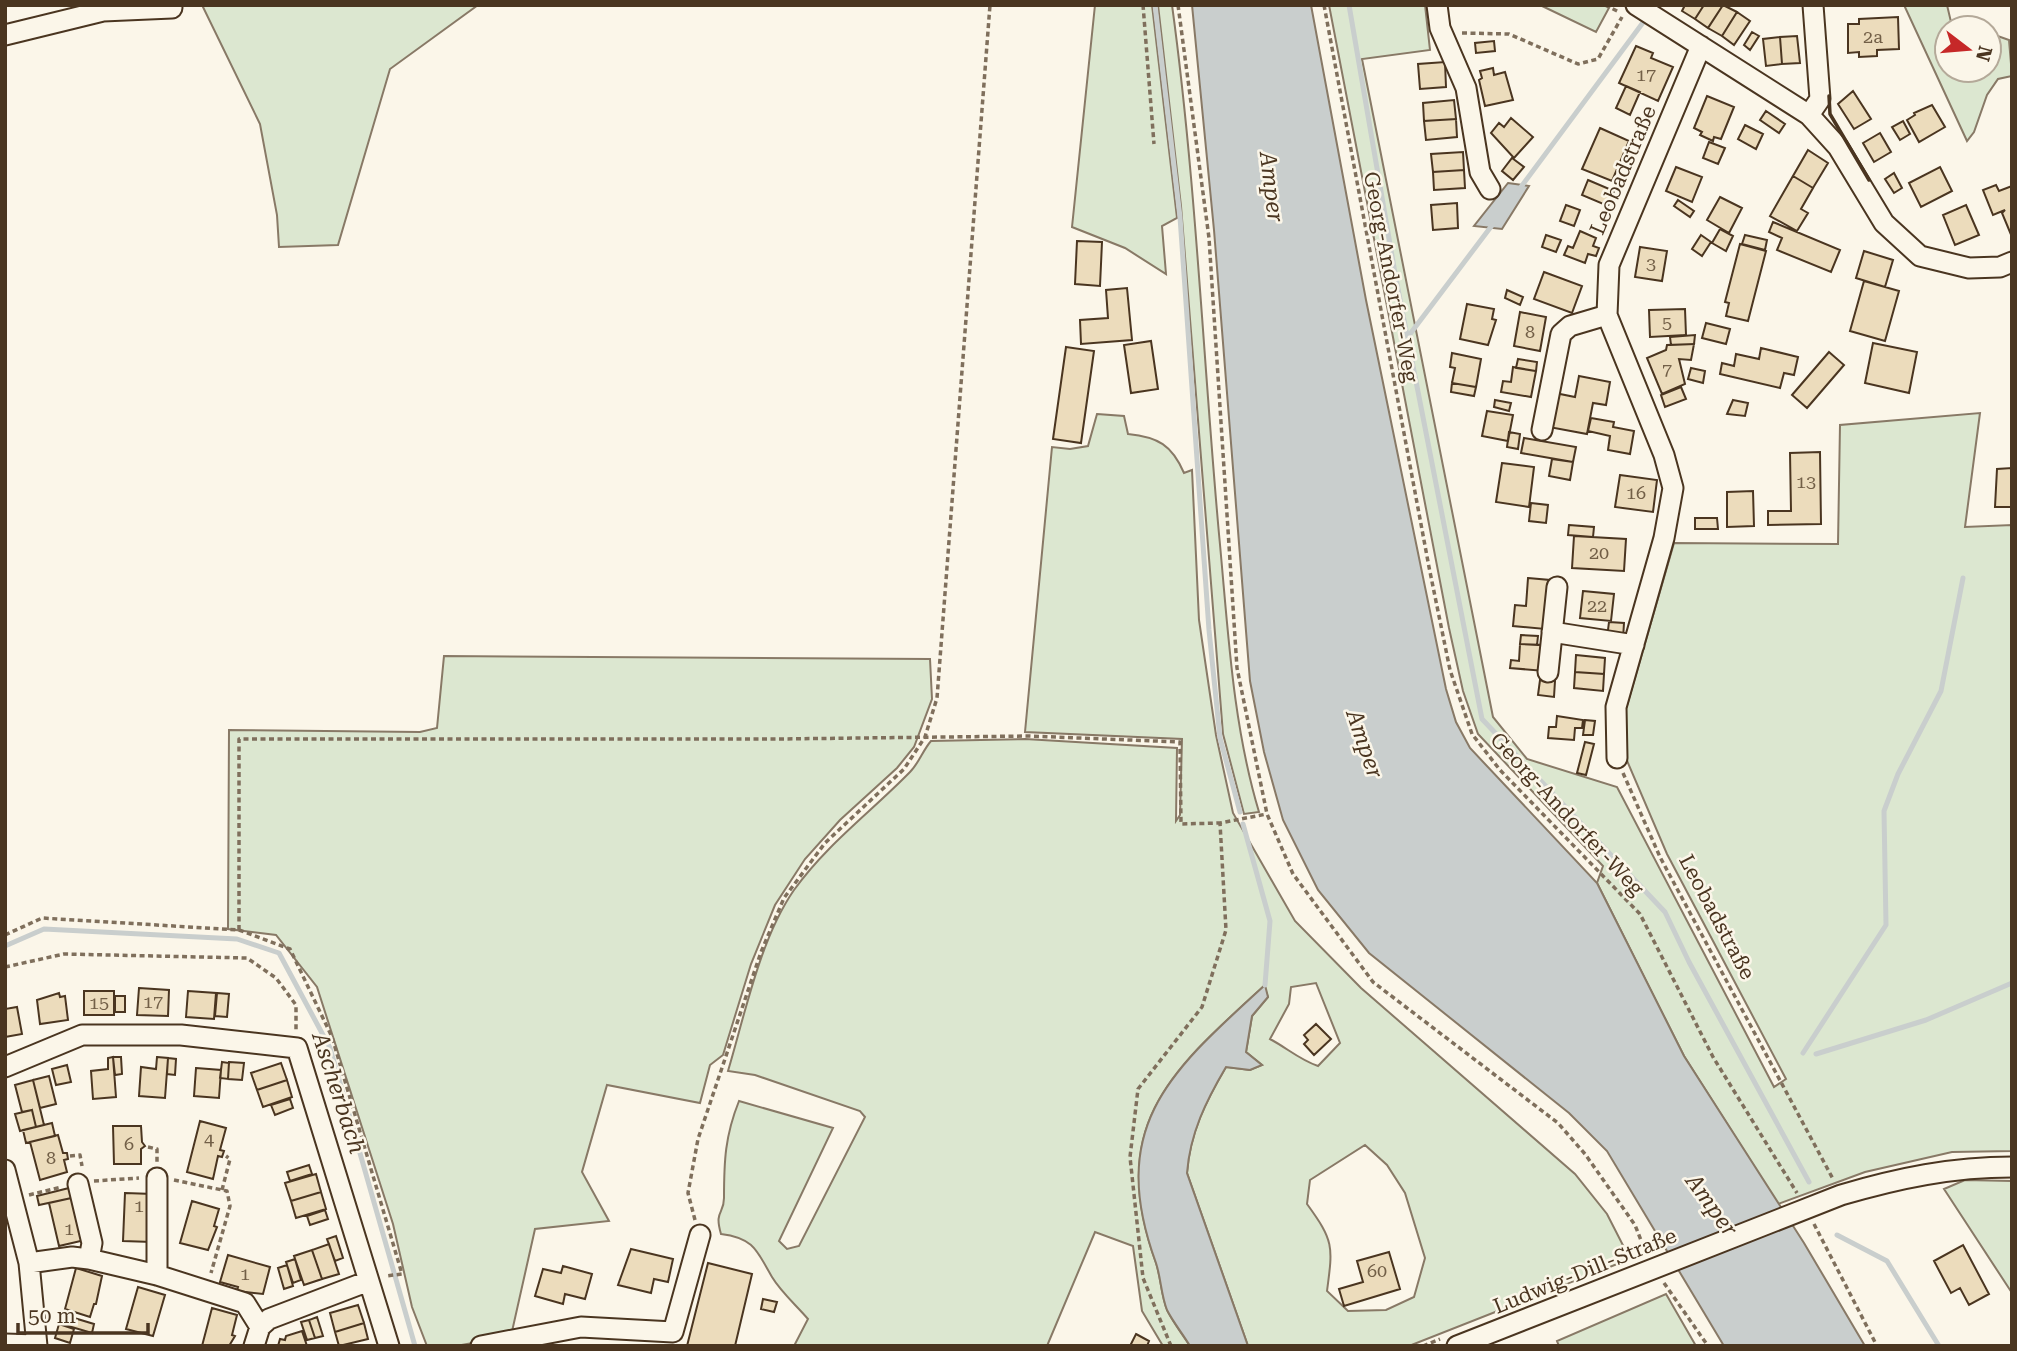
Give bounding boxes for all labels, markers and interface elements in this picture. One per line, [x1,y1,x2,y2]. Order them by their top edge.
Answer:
north arrow [1933,14,2003,84]
house number: 2a [1863,26,1883,47]
text: N [1971,43,1997,64]
house number: 17 [1636,64,1656,85]
street label: Leobadstraße [1585,102,1661,238]
water label: Amper [1254,148,1289,224]
street label: Georg-Andorfer-Weg [1359,170,1423,384]
house number: 3 [1646,253,1656,274]
house number: 5 [1662,312,1672,333]
house number: 8 [1525,321,1535,342]
house number: 7 [1662,359,1672,380]
house number: 13 [1796,471,1816,492]
house number: 16 [1626,482,1646,503]
house number: 20 [1589,542,1609,563]
house number: 22 [1587,595,1607,616]
water label: Amper [1340,704,1389,782]
street label: Georg-Andorfer-Weg [1485,728,1649,901]
street label: Leobadstraße [1674,851,1760,983]
house number: 17 [143,991,163,1012]
house number: 15 [89,992,109,1013]
water label: Ascherbach [306,1027,371,1157]
house number: 4 [204,1128,214,1149]
house number: 6 [124,1133,134,1154]
house number: 8 [46,1147,56,1168]
water label: Amper [1679,1167,1744,1242]
house number: 1 [134,1195,144,1216]
house number: 1 [64,1218,74,1239]
street label: Ludwig-Dill-Straße [1490,1223,1680,1319]
house number: 60 [1367,1260,1387,1281]
house number: 1 [240,1263,250,1284]
scale bar [18,1292,147,1336]
text: 50 m [28,1304,76,1328]

